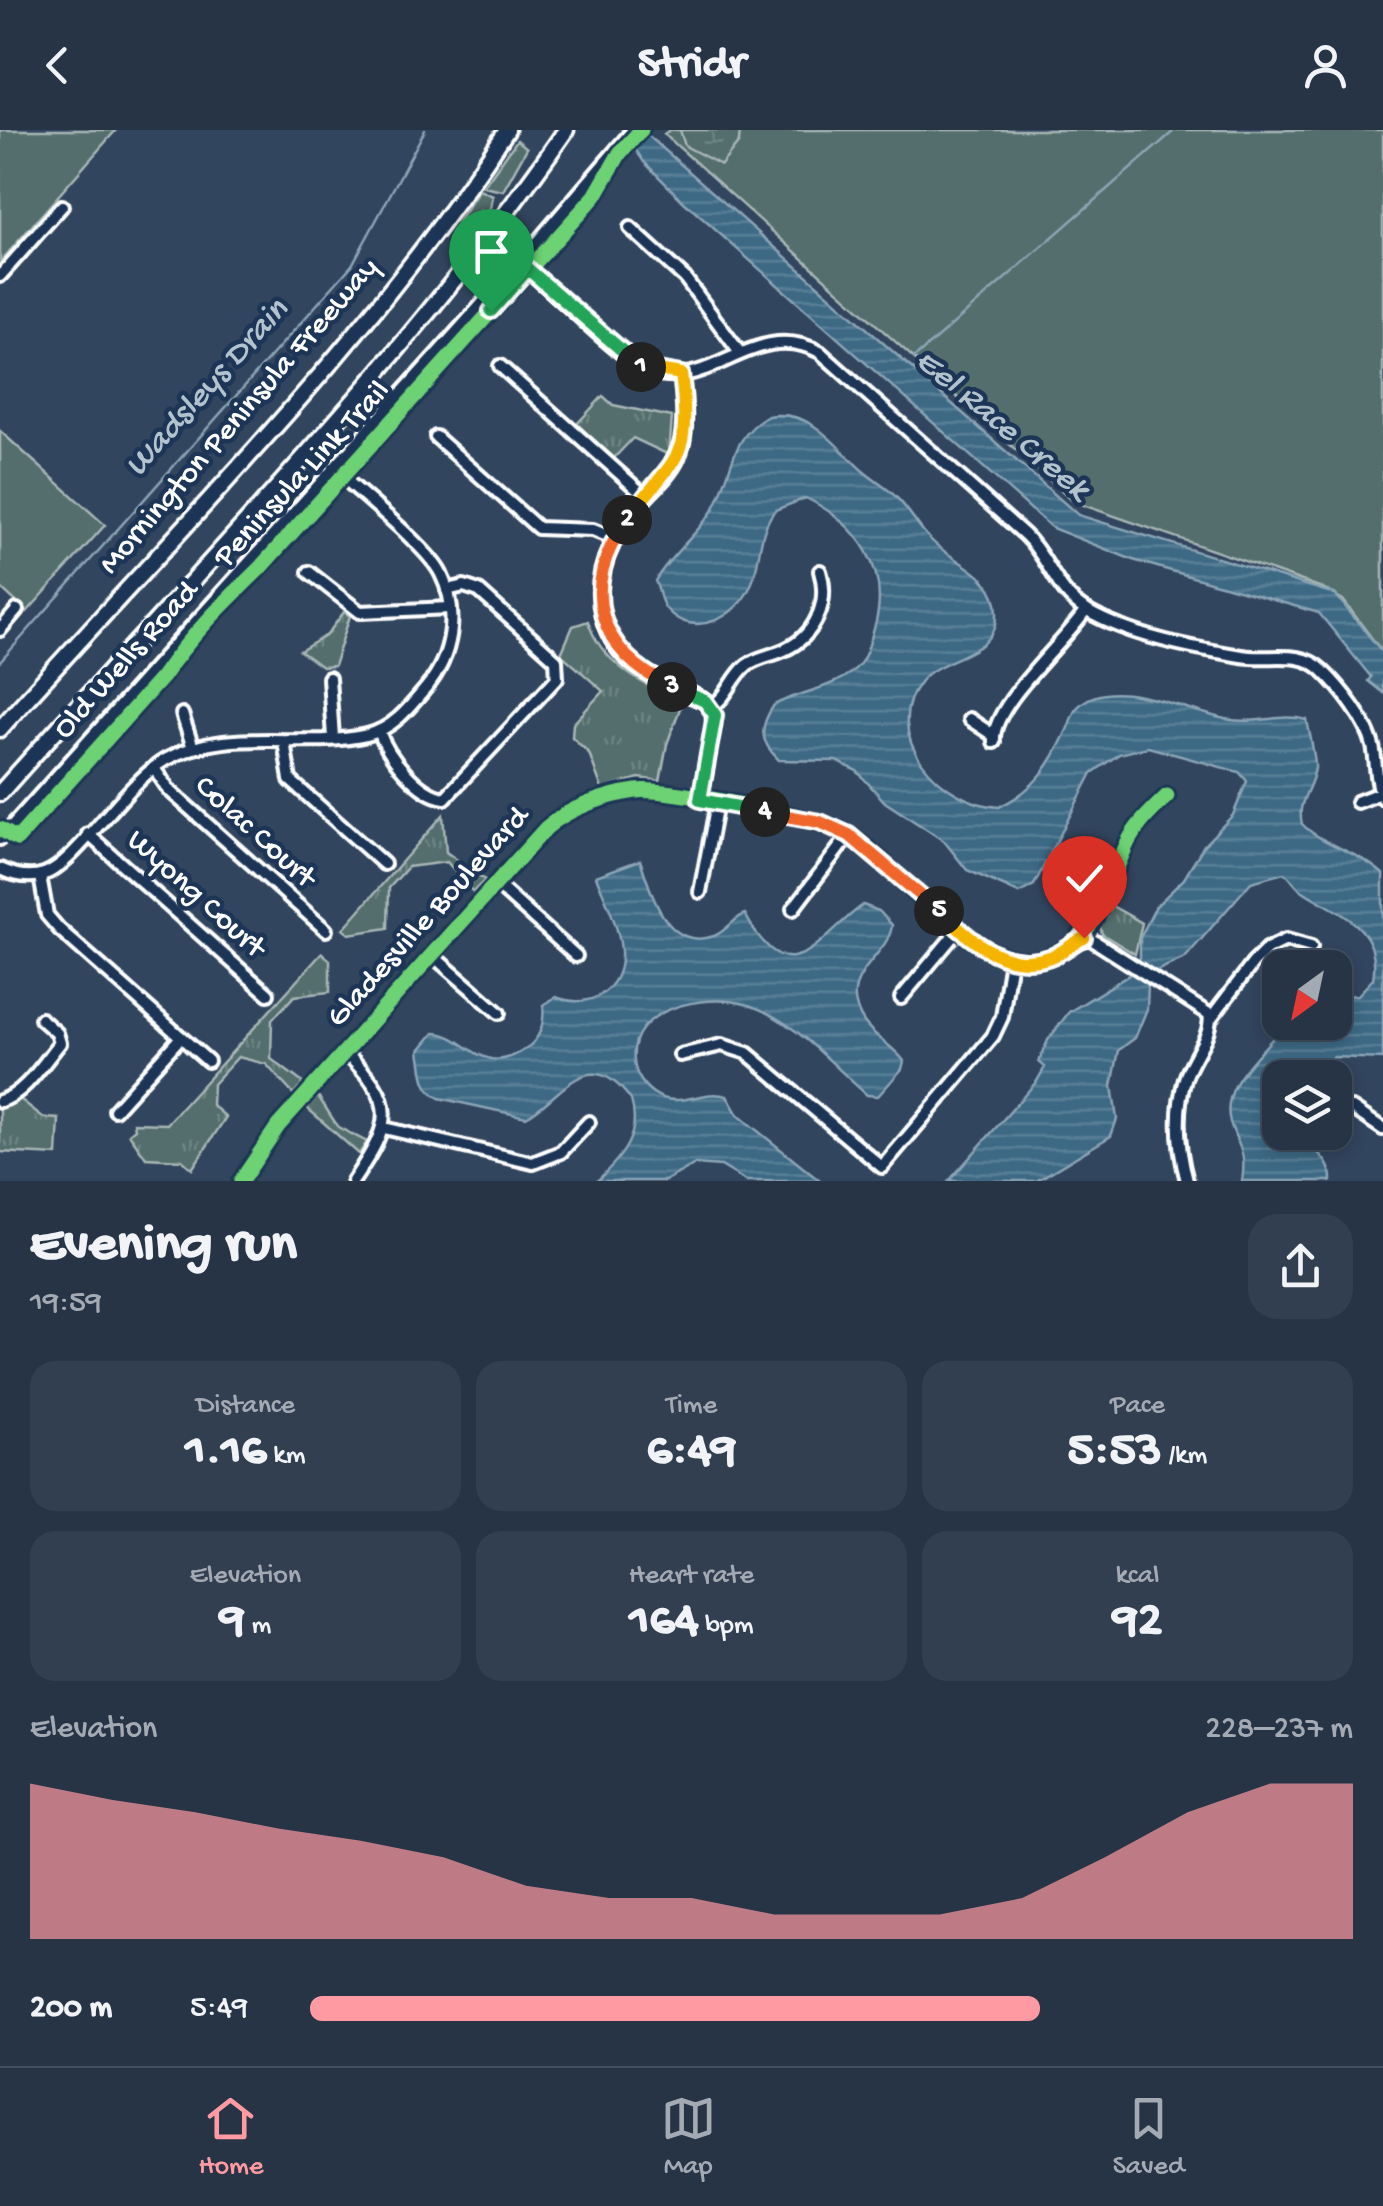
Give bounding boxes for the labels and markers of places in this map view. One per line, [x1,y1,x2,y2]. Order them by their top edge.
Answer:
pin [449,209,534,312]
pin: 1 [616,342,666,392]
pin: 2 [602,495,652,545]
pin: 3 [647,662,697,712]
pin: 4 [740,787,790,837]
pin [1042,836,1127,939]
pin: 5 [914,886,964,936]

